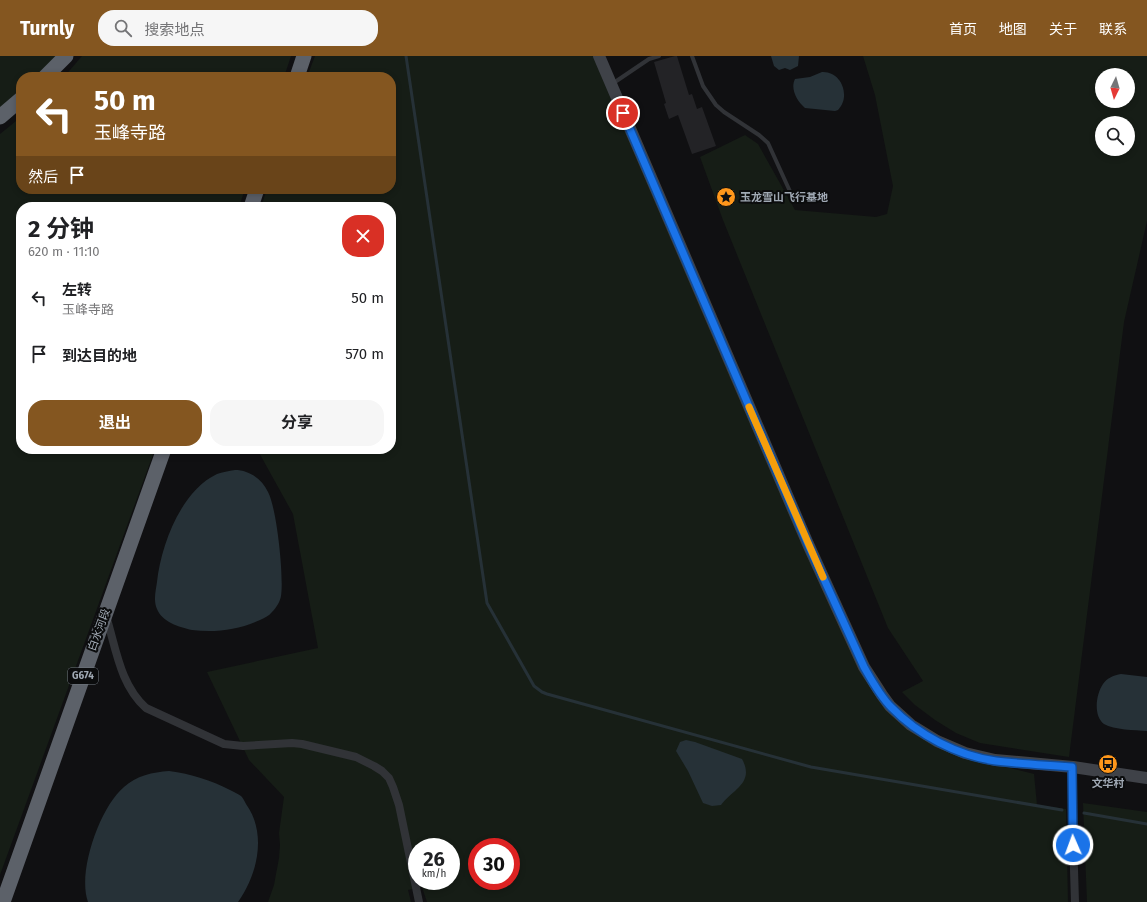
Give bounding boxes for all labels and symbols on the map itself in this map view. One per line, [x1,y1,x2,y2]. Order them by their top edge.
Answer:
north arrow [1095,68,1135,108]
pin [606,96,640,130]
place icon: 玉龙雪山飞行基地 [715,186,737,208]
place label: 玉龙雪山飞行基地 [740,191,828,204]
street label: 白水河段 [85,607,113,653]
road number: G674 [68,668,98,684]
bus stop icon: 文华村 [1097,753,1119,775]
place label: 文华村 [1092,777,1125,790]
position arrow [1052,824,1094,866]
speed limit sign: 30 [468,838,520,890]

